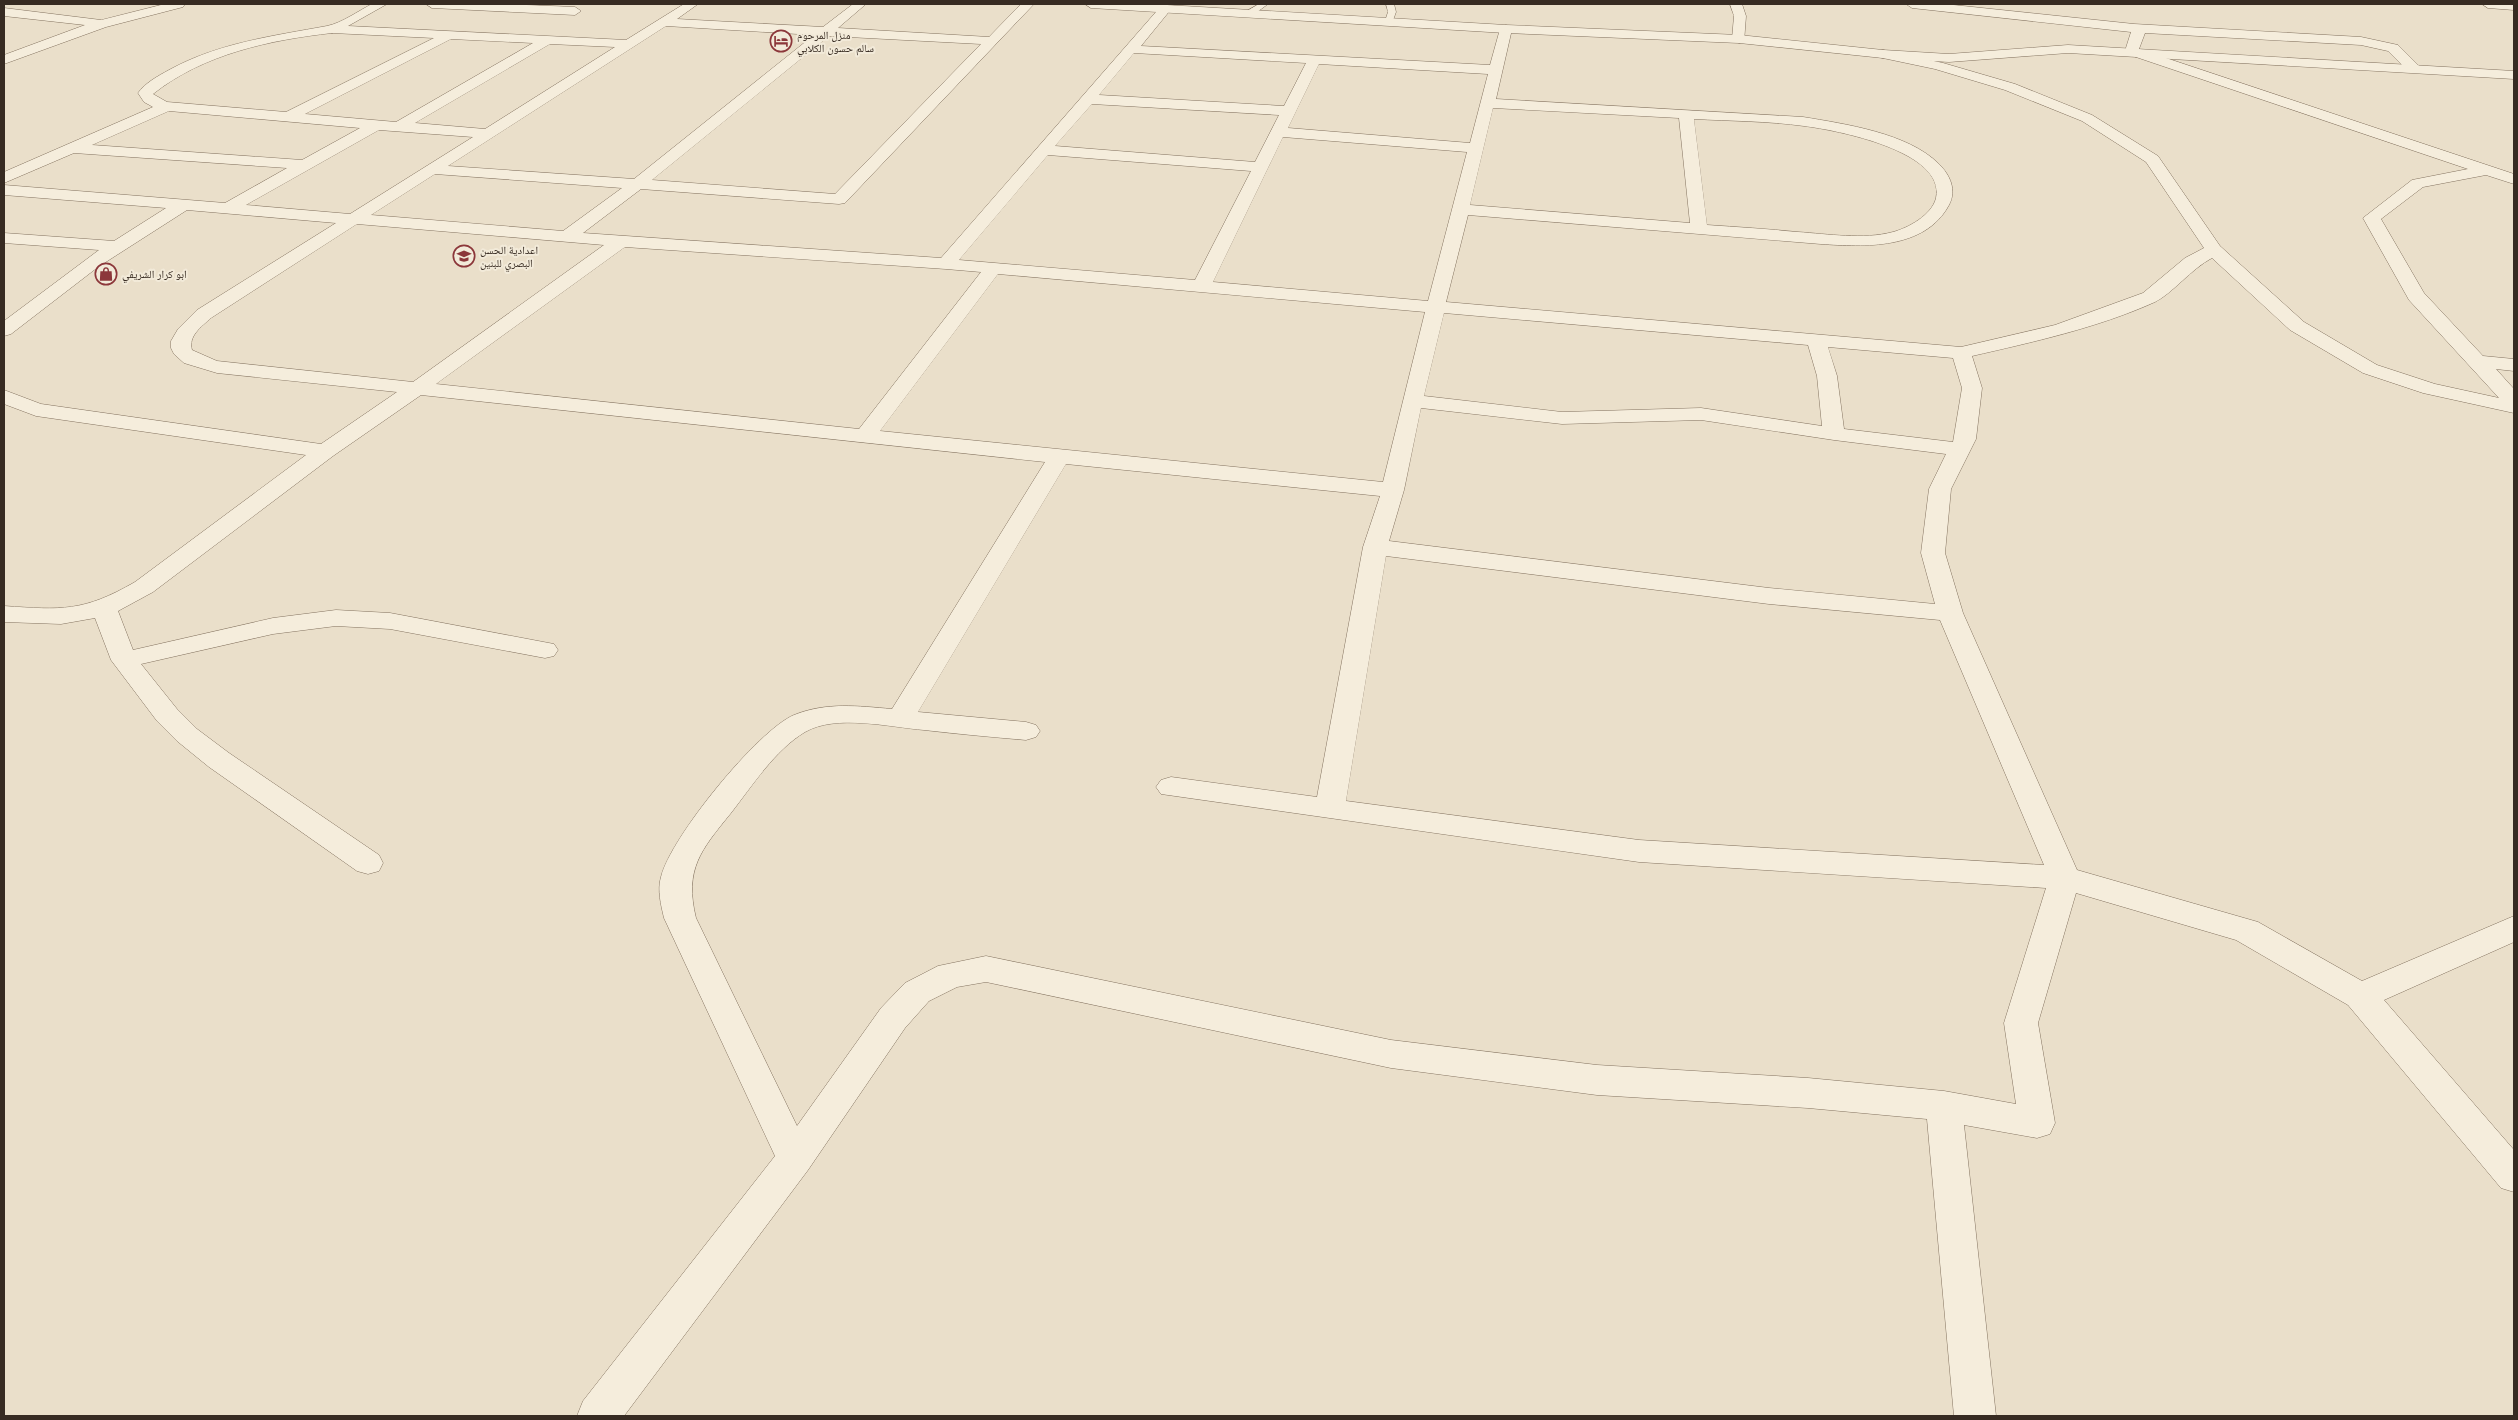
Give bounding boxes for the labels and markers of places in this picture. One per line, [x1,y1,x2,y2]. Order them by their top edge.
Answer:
place label: منزل المرحوم سالم حسون الكلابي [797,27,874,57]
hotel icon: منزل المرحوم سالم حسون الكلابي [769,29,793,53]
place label: اعدادية الحسن البصري للبنين [480,242,538,272]
school or university icon: اعدادية الحسن البصري للبنين [452,244,476,268]
shop icon: ابو كرار الشريفي [94,262,118,286]
place label: ابو كرار الشريفي [122,266,187,283]

